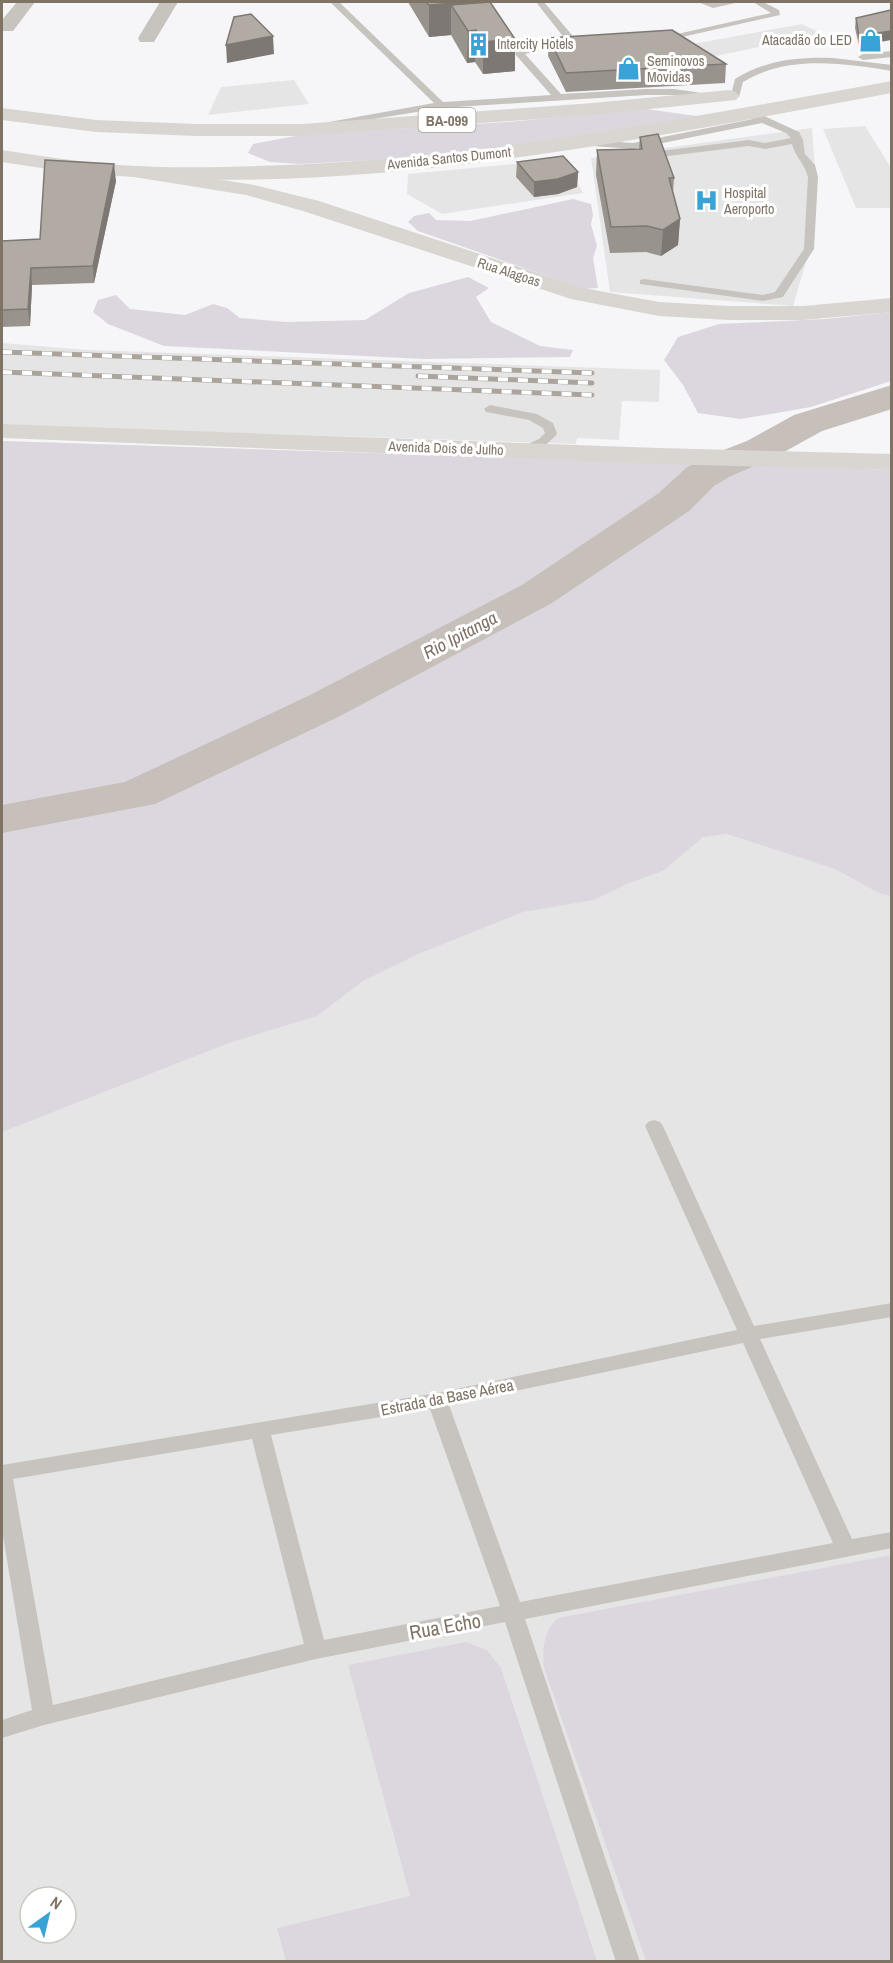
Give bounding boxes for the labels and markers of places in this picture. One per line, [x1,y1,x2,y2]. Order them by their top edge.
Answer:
shop icon: Atacadão do LED [857,27,883,53]
building icon: Intercity Hotels [466,31,492,57]
place label: Atacadão do LED [761,31,852,49]
place label: Intercity Hotels [497,35,574,53]
place label: Seminovos Movidas [647,52,705,86]
shop icon: Seminovos Movidas [616,56,642,82]
place label: Hospital Aeroporto [723,184,774,218]
hospital icon: Hospital Aeroporto [693,188,719,214]

